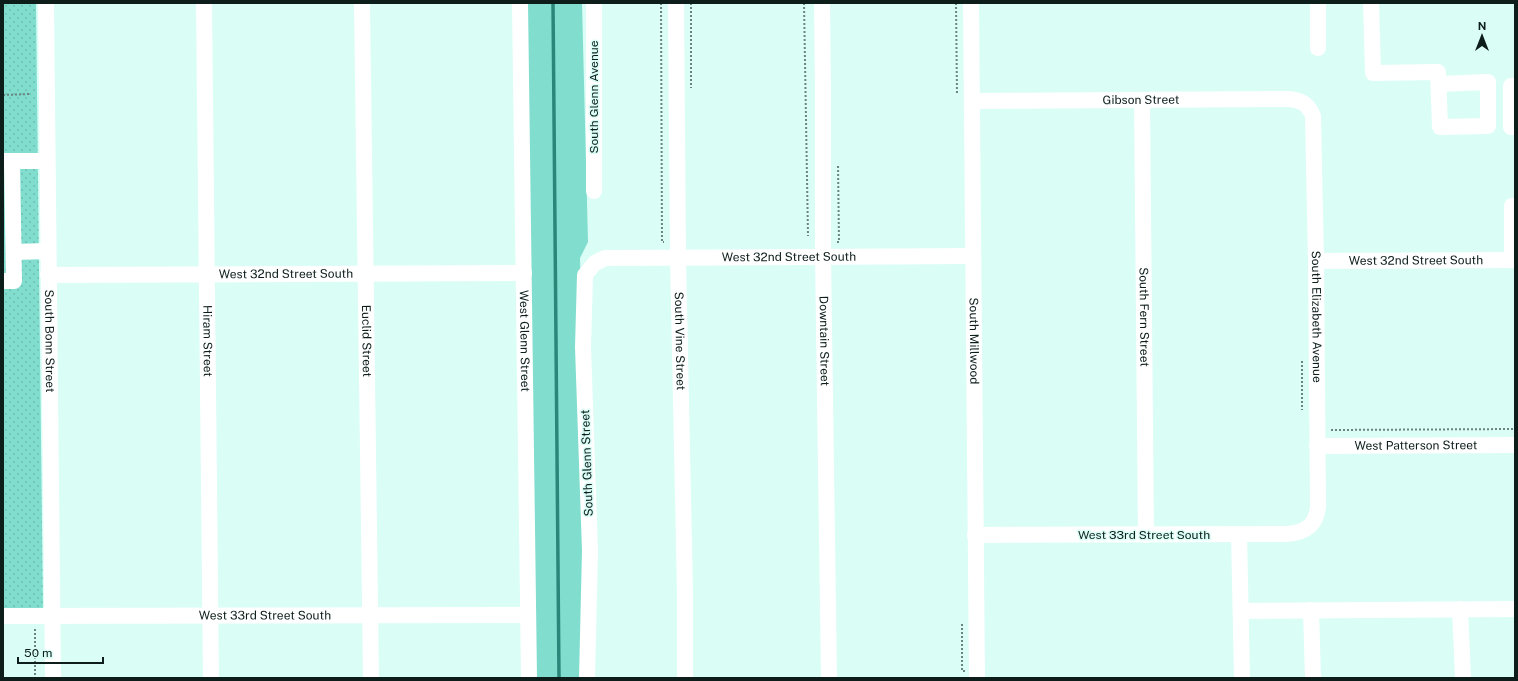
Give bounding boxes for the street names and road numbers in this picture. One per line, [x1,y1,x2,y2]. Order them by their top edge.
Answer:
street label: South Glenn Avenue [587,40,601,154]
street label: Gibson Street [1103,93,1180,107]
street label: West 32nd Street South [722,250,856,264]
street label: South Elizabeth Avenue [1309,250,1324,383]
street label: West 32nd Street South [1349,253,1483,268]
street label: West 32nd Street South [219,267,353,281]
street label: South Fern Street [1137,267,1151,367]
street label: South Bonn Street [42,289,57,393]
street label: West Glenn Street [517,290,532,392]
street label: South Vine Street [672,291,688,391]
street label: Downtain Street [817,296,832,387]
street label: South Millwood [967,297,981,384]
street label: Hiram Street [200,305,215,377]
street label: Euclid Street [359,305,374,378]
street label: South Glenn Street [578,409,596,517]
street label: West Patterson Street [1354,438,1478,453]
street label: West 33rd Street South [1078,528,1210,542]
street label: West 33rd Street South [199,608,331,623]

